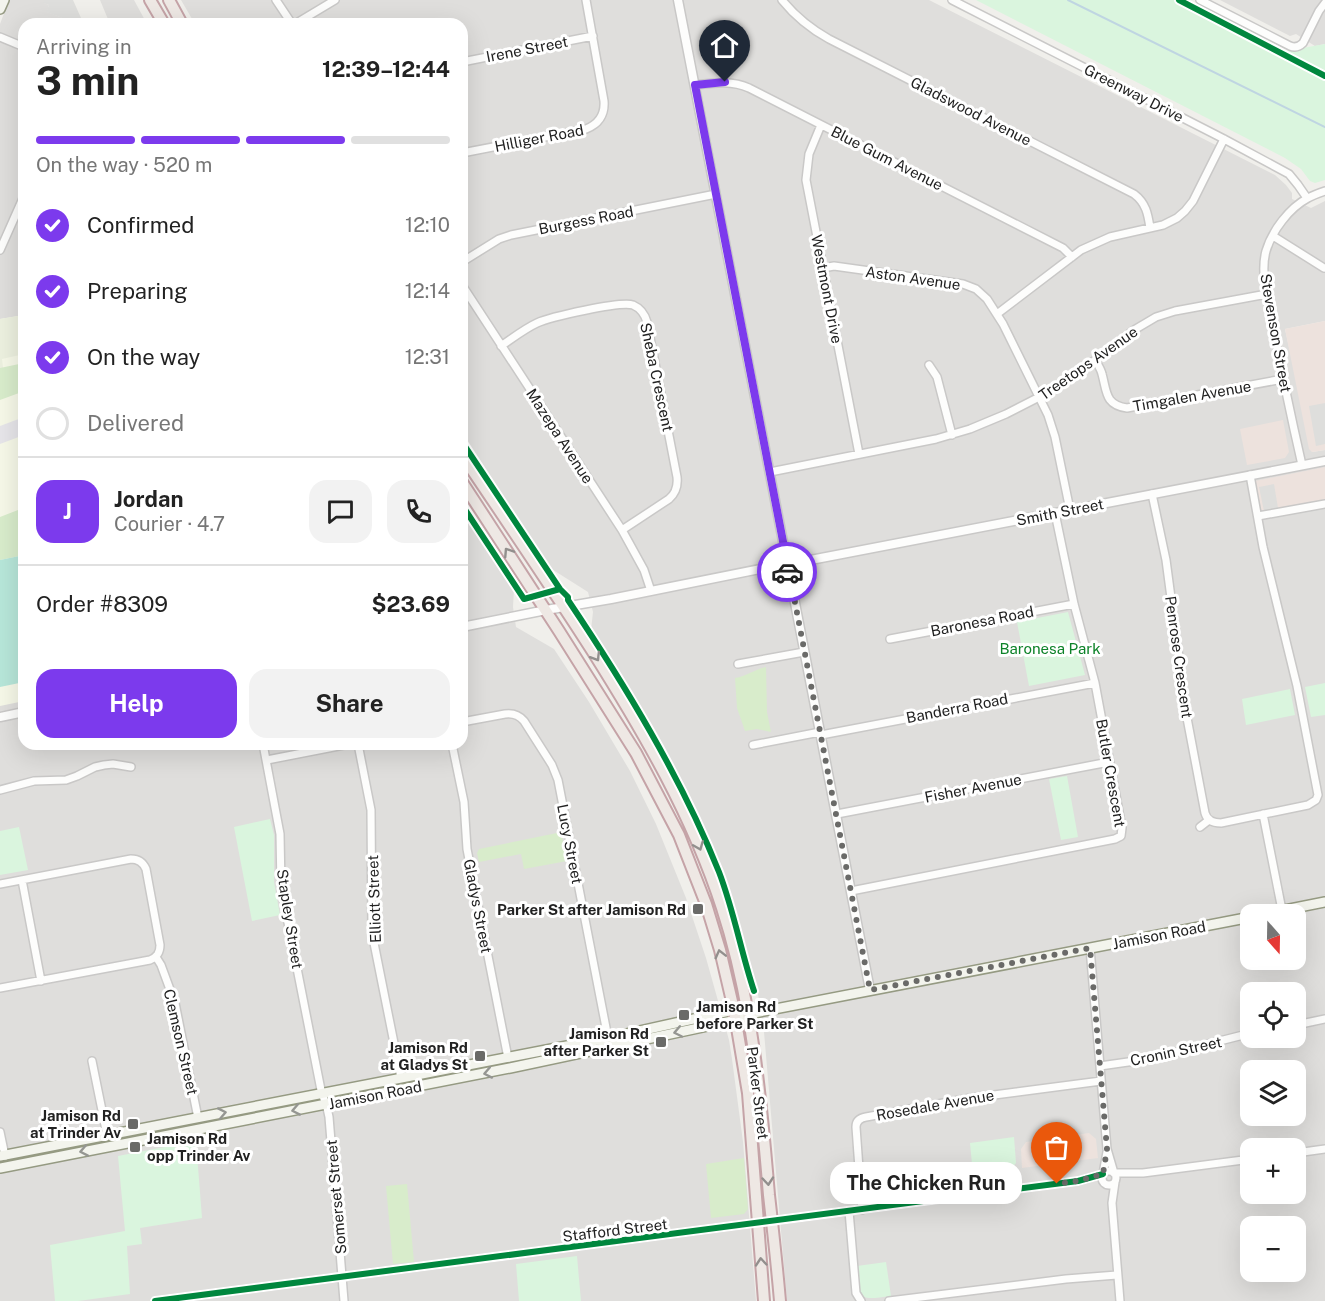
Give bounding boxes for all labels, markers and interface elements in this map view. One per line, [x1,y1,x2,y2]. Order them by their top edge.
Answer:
pin [699,20,750,82]
icon: home [708,29,741,62]
street label: Irene Street [485,33,570,65]
text: Arriving in [36,35,131,59]
text: 12:39–12:44 [322,56,450,82]
text: 3 min [36,58,139,104]
street label: Greenway Drive [1081,61,1187,125]
street label: Gladswood Avenue [908,73,1034,149]
street label: Hilliger Road [493,121,585,155]
street label: Blue Gum Avenue [828,122,946,194]
text: On the way · 520 m [36,153,212,177]
street label: Burgess Road [537,202,635,238]
icon: check [36,209,69,242]
text: Confirmed [87,212,194,238]
text: 12:10 [405,213,450,237]
street label: Westmont Drive [808,233,846,345]
street label: Aston Avenue [864,263,962,293]
street label: Stevenson Street [1257,272,1295,394]
icon: check [36,275,69,308]
text: Preparing [87,278,188,304]
text: 12:14 [405,279,450,303]
street label: Sheba Crescent [637,321,677,433]
street label: Treetops Avenue [1035,323,1141,403]
icon: check [36,341,69,374]
text: On the way [87,344,200,370]
text: 12:31 [405,345,450,369]
street label: Timgalen Avenue [1132,377,1252,415]
street label: Mazepa Avenue [523,385,597,487]
text: Delivered [87,410,184,436]
button: chat [309,480,372,543]
button: phone [387,480,450,543]
text: Jordan [114,486,183,512]
street label: Smith Street [1015,495,1105,529]
text: J [63,498,72,524]
text: Courier · 4.7 [114,512,225,536]
courier [757,542,817,602]
one-way arrow [504,548,515,559]
icon: car [771,556,804,589]
text: Order #8309 [36,591,168,617]
text: $23.69 [372,591,450,617]
street label: Penrose Crescent [1162,595,1196,719]
street label: Baronesa Road [929,603,1035,639]
park label: Baronesa Park [999,640,1101,657]
one-way arrow [588,651,600,661]
button: Help [36,669,237,738]
button: Share [249,669,450,738]
street label: Banderra Road [905,690,1009,726]
street label: Butler Crescent [1093,718,1129,829]
street label: Fisher Avenue [923,770,1023,806]
street label: Lucy Street [554,803,586,885]
one-way arrow [692,840,704,851]
street label: Elliott Street [364,855,384,943]
street label: Gladys Street [461,857,495,955]
street label: Stapley Street [274,868,306,970]
place label: Parker St after Jamison Rd [497,901,686,918]
marker: Parker St after Jamison Rd [691,902,705,916]
north arrow [1240,904,1306,970]
map controls [1240,904,1306,1282]
street label: Jamison Road [1111,918,1207,952]
one-way arrow [715,949,728,959]
button: locate [1240,982,1306,1048]
street label: Clemson Street [161,987,201,1097]
place label: Jamison Rd before Parker St [696,998,813,1032]
marker: Jamison Rd before Parker St [677,1008,691,1022]
place label: Jamison Rd after Parker St [543,1025,649,1059]
one-way arrow [674,1025,684,1038]
street label: Cronin Street [1129,1033,1223,1069]
marker: Jamison Rd after Parker St [654,1035,668,1049]
place label: Jamison Rd at Gladys St [380,1039,468,1073]
street label: Parker Street [744,1046,772,1141]
marker: Jamison Rd at Gladys St [473,1049,487,1063]
button: layers [1240,1060,1306,1126]
one-way arrow [483,1066,493,1079]
street label: Jamison Road [327,1078,423,1112]
street label: Rosedale Avenue [875,1086,995,1124]
one-way arrow [291,1103,301,1116]
place label: Jamison Rd at Trinder Av [30,1107,121,1141]
one-way arrow [217,1107,227,1120]
marker: Jamison Rd at Trinder Av [126,1117,140,1131]
pin [1031,1122,1082,1184]
place label: Jamison Rd opp Trinder Av [147,1130,250,1164]
icon: bag [1040,1131,1073,1164]
button: + [1240,1138,1306,1204]
street label: Somerset Street [323,1139,349,1255]
marker: Jamison Rd opp Trinder Av [128,1140,142,1154]
one-way arrow [79,1144,89,1157]
callout: The Chicken Run [829,1163,1021,1205]
text: The Chicken Run [846,1171,1006,1195]
one-way arrow [761,1177,774,1186]
street label: Stafford Street [562,1215,669,1245]
button: − [1240,1216,1306,1282]
one-way arrow [755,1258,768,1267]

